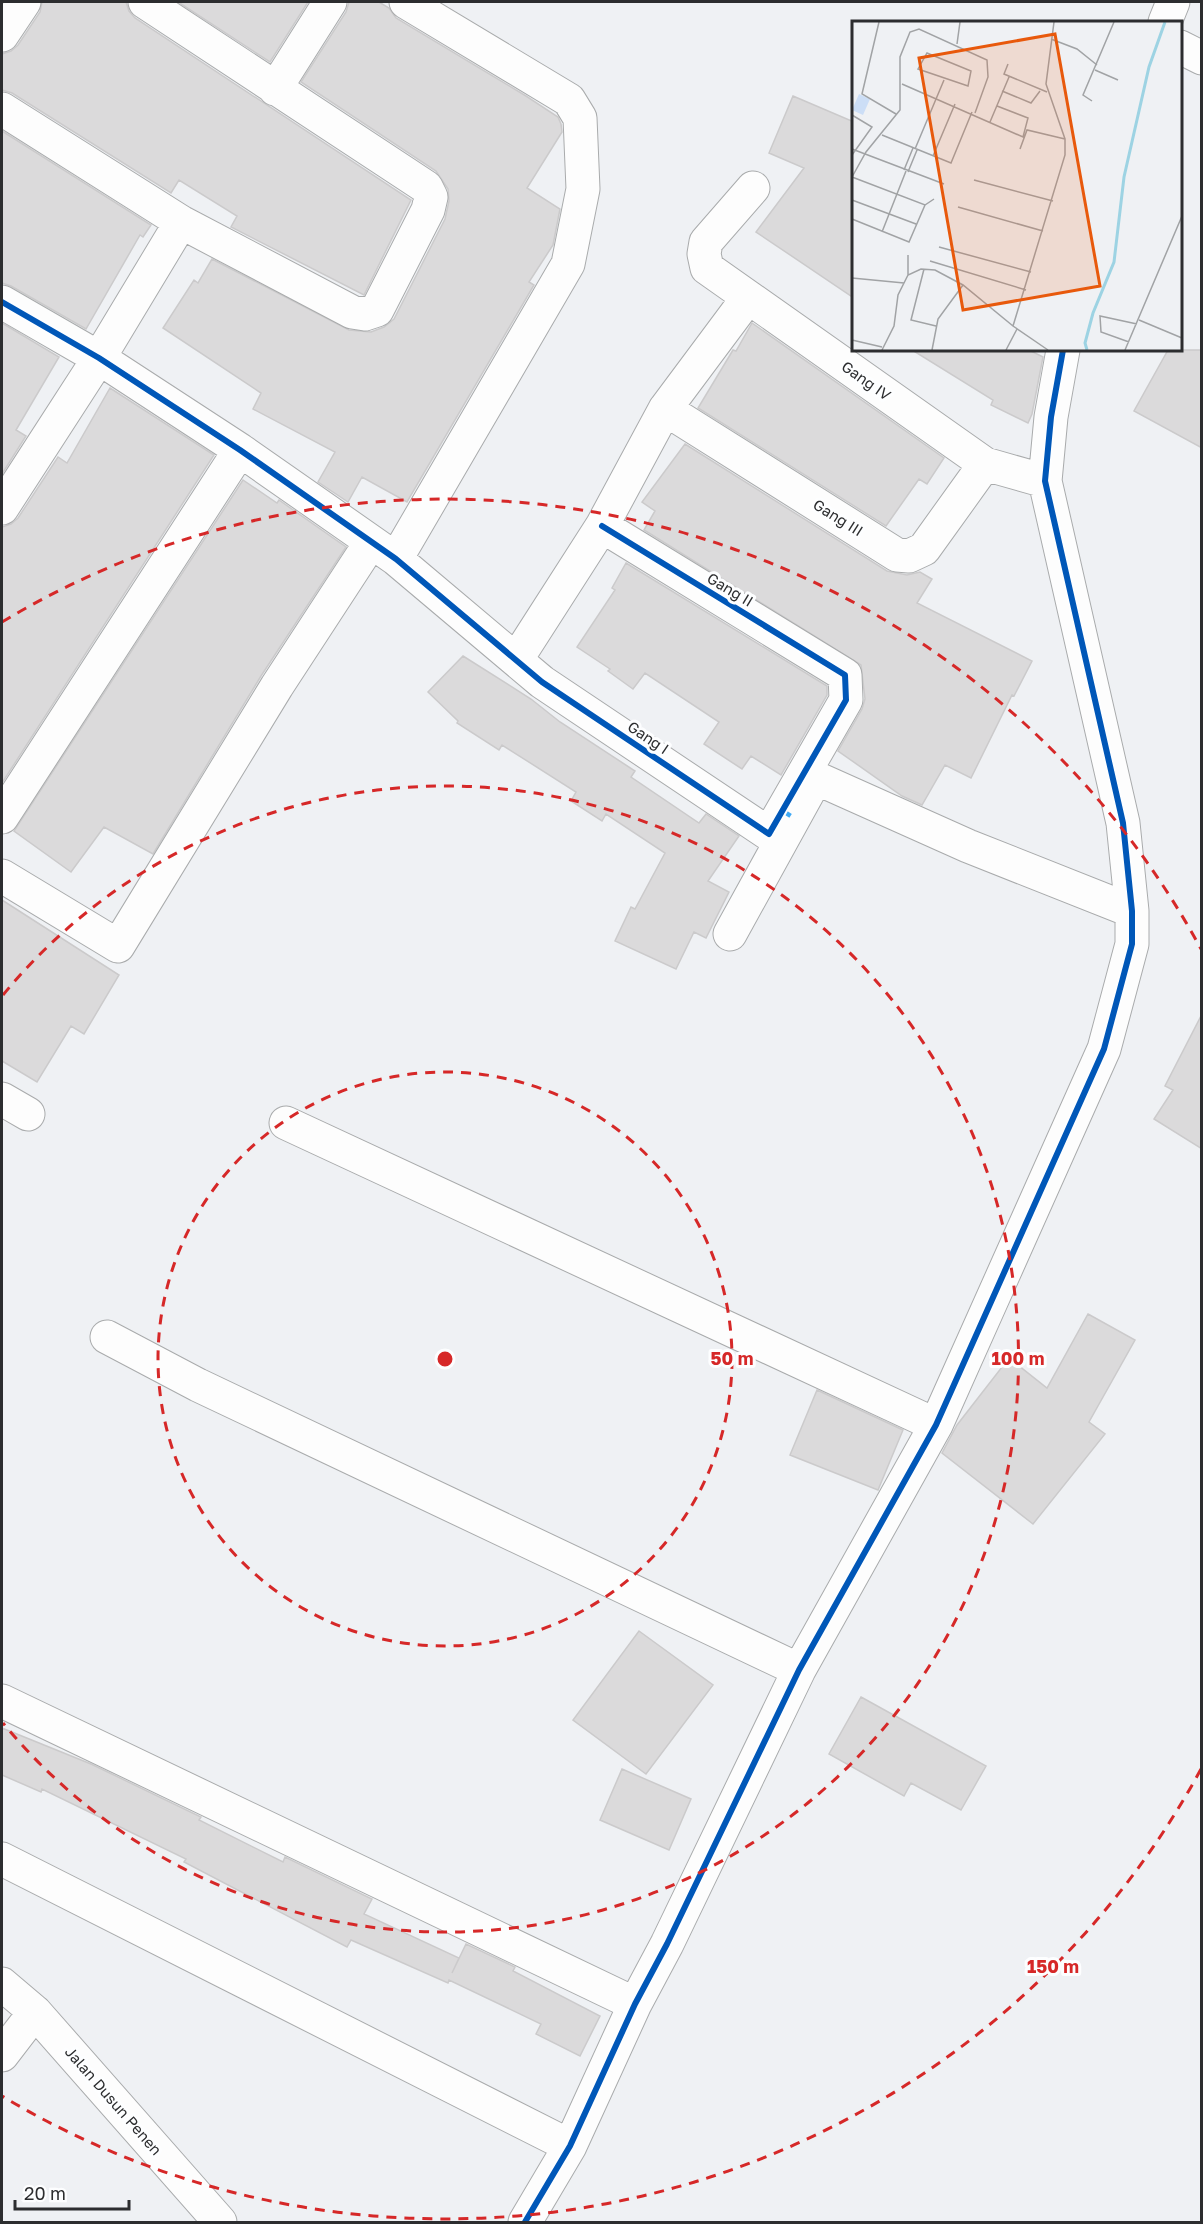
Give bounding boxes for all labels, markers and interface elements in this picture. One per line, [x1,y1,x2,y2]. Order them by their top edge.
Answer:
inset map [852,21,1182,351]
street label: Gang IV [838,357,895,404]
street label: Gang III [810,495,867,539]
street label: Gang II [704,568,757,610]
street label: Gang I [624,717,673,757]
text: 50 m [711,1347,753,1369]
text: 100 m [992,1347,1044,1369]
centre of rings [435,1349,455,1369]
text: 150 m [1027,1955,1079,1977]
street label: Jalan Dusun Penen [62,2042,166,2158]
scale bar [15,2173,129,2211]
text: 20 m [24,2182,66,2204]

